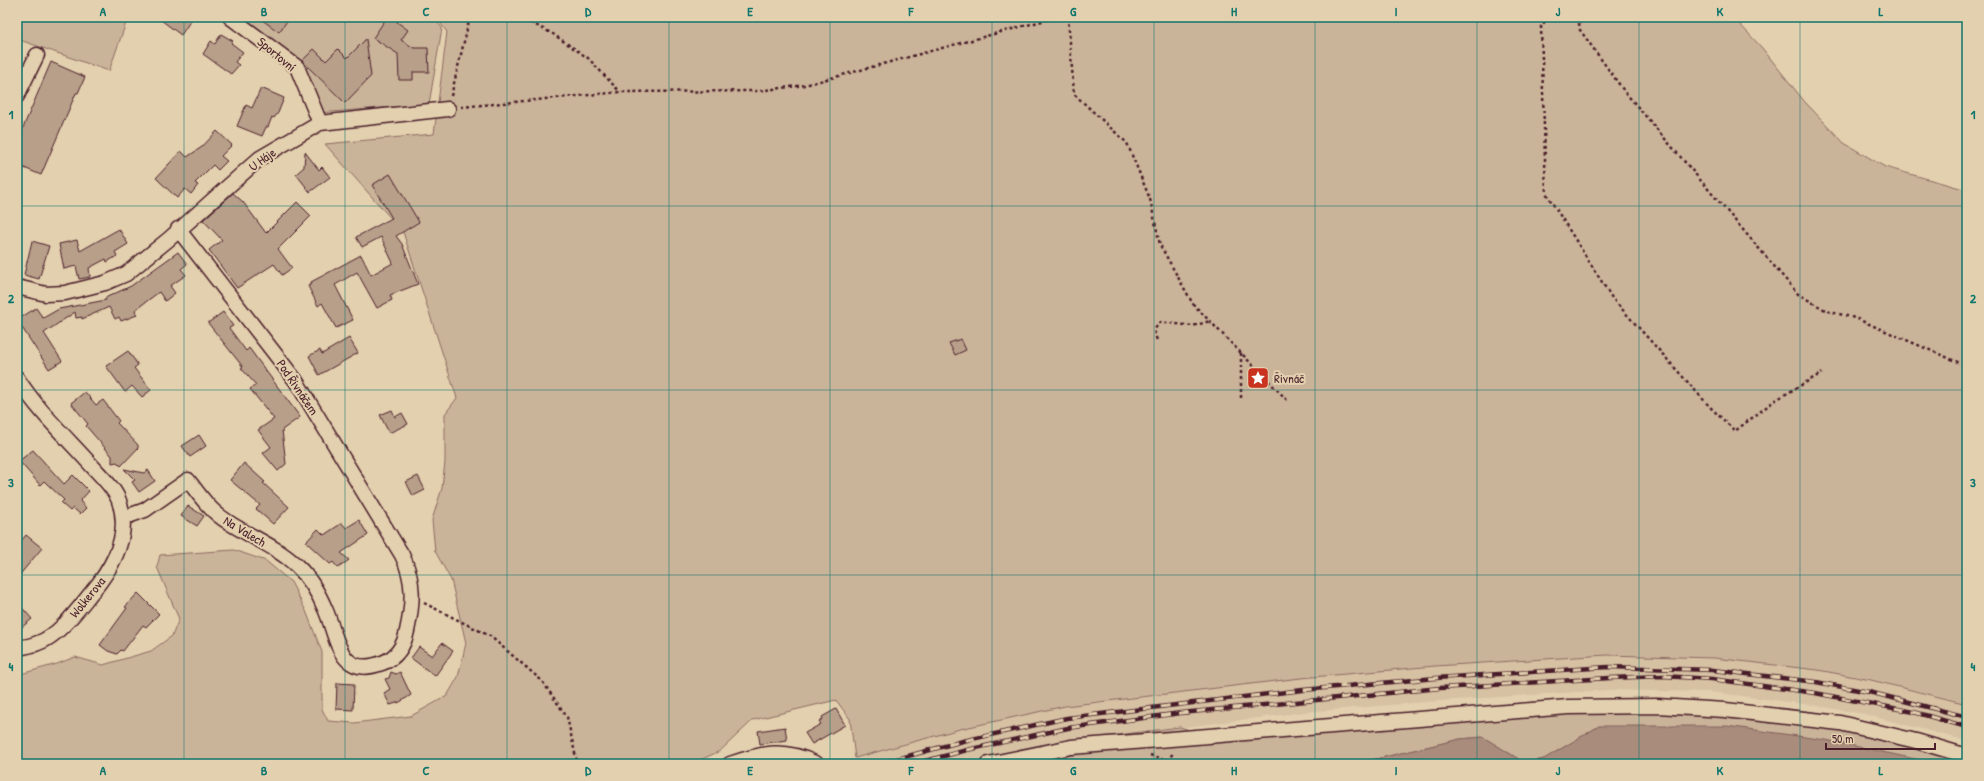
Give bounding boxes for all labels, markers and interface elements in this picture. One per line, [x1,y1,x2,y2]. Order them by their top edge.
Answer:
text: A [100,2,107,20]
text: B [261,2,268,20]
text: C [422,2,430,20]
text: D [585,2,592,20]
text: E [747,2,753,20]
text: F [908,2,915,20]
text: G [1070,2,1077,20]
text: H [1231,2,1237,20]
text: I [1394,2,1398,20]
text: J [1556,2,1561,20]
text: K [1717,2,1724,20]
text: L [1879,2,1884,20]
street label: Sportovní [254,32,300,76]
text: 1 [9,105,14,123]
text: 1 [1971,105,1976,123]
street label: U Háje [245,143,279,175]
text: 2 [8,289,15,307]
text: 2 [1970,289,1977,307]
street label: Pod Řivnáčem [273,356,323,419]
place icon: Řivnáč [1245,365,1271,391]
place label: Řivnáč [1274,369,1304,387]
text: 3 [8,473,14,491]
text: 3 [1970,473,1976,491]
street label: Na Valech [220,511,270,551]
street label: Wolkerova [65,573,109,621]
text: 4 [9,657,14,675]
text: 4 [1971,657,1976,675]
scale bar [1826,725,1935,751]
text: 50 m [1832,730,1853,747]
text: A [100,761,107,779]
text: B [261,761,268,779]
text: C [422,761,430,779]
text: D [585,761,592,779]
text: E [747,761,753,779]
text: F [908,761,915,779]
text: G [1070,761,1077,779]
text: H [1231,761,1237,779]
text: I [1394,761,1398,779]
text: J [1556,761,1561,779]
text: K [1717,761,1724,779]
text: L [1879,761,1884,779]

